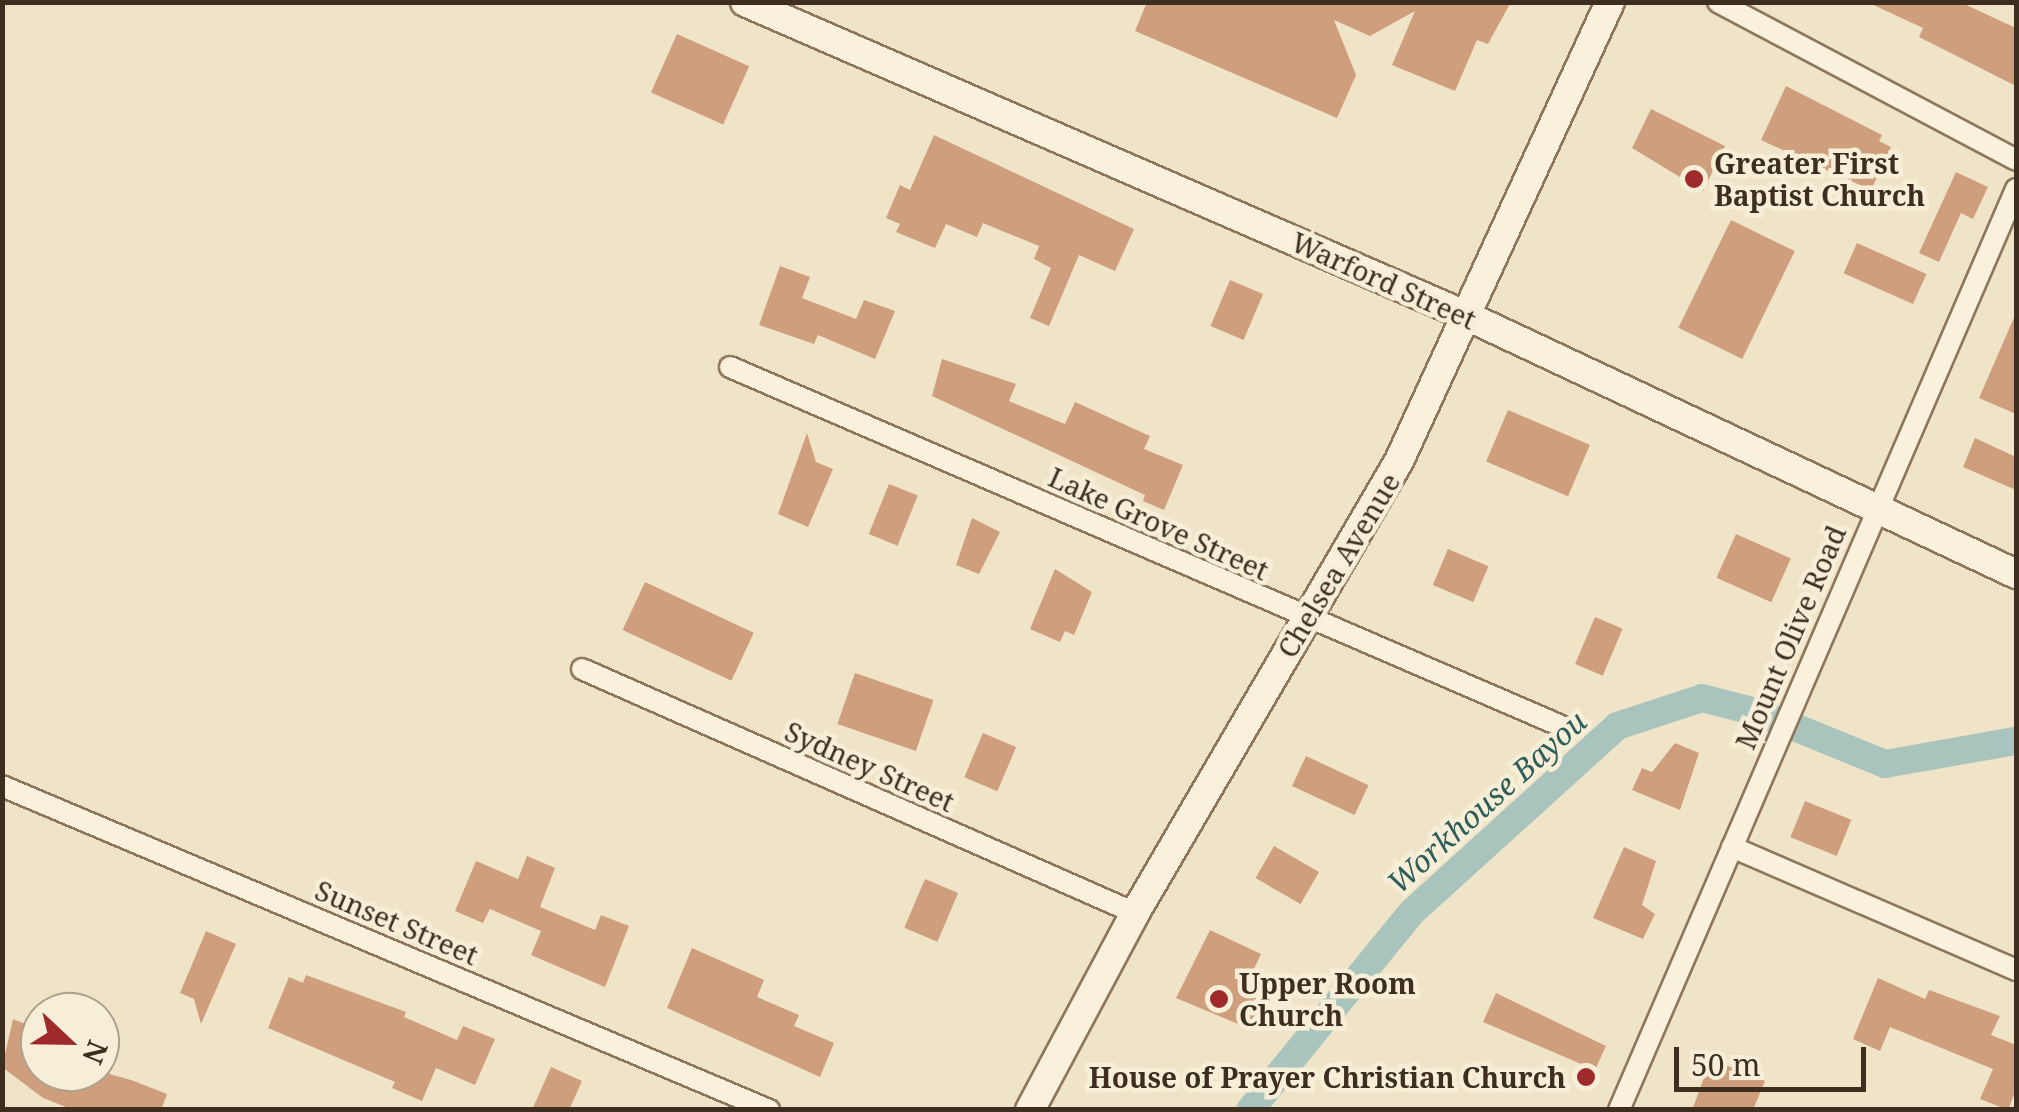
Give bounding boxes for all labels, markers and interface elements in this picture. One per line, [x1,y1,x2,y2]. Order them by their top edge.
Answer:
place label: Greater First Baptist Church [1714,146,1925,212]
marker: Greater First Baptist Church [1683,168,1705,190]
street label: Warford Street [1286,224,1482,336]
street label: Lake Grove Street [1044,459,1274,587]
street label: Chelsea Avenue [1270,467,1406,663]
street label: Mount Olive Road [1728,520,1852,754]
water label: Workhouse Bayou [1380,703,1594,901]
street label: Sydney Street [780,714,960,818]
street label: Sunset Street [310,873,484,971]
place label: Upper Room Church [1239,966,1416,1032]
marker: Upper Room Church [1208,988,1230,1010]
north arrow [20,992,120,1092]
scale bar [1679,1027,1872,1089]
text: N [74,1035,118,1070]
text: 50 m [1691,1044,1761,1085]
place label: House of Prayer Christian Church [1089,1060,1566,1094]
marker: House of Prayer Christian Church [1575,1066,1597,1088]

